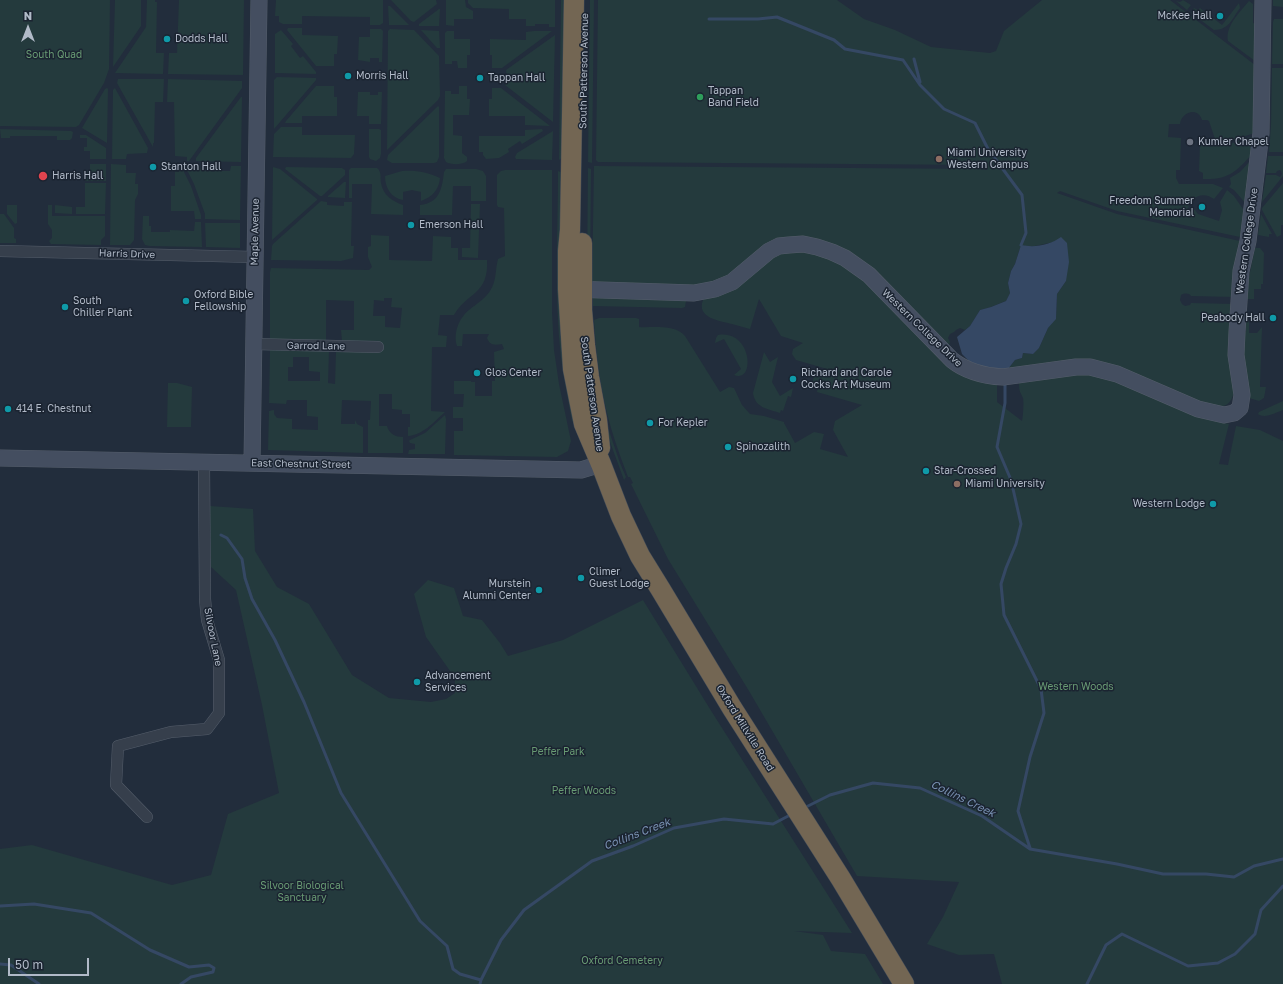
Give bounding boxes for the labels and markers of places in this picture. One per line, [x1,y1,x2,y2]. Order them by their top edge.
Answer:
place label: McKee Hall [1158,10,1212,22]
marker: McKee Hall [1215,11,1225,21]
place label: Dodds Hall [175,33,228,45]
marker: Dodds Hall [162,34,172,44]
place label: Morris Hall [356,70,409,82]
marker: Morris Hall [343,71,353,81]
place label: Tappan Hall [488,72,545,84]
marker: Tappan Hall [475,73,485,83]
place label: Tappan Band Field [708,85,759,108]
marker: Tappan Band Field [695,92,705,102]
place label: Kumler Chapel [1198,136,1269,148]
marker: Kumler Chapel [1185,137,1195,147]
place label: Miami University Western Campus [947,147,1028,170]
marker: Miami University Western Campus [934,154,944,164]
place label: Stanton Hall [161,161,221,173]
marker: Stanton Hall [148,162,158,172]
marker: Harris Hall [37,170,49,182]
place label: Harris Hall [52,170,103,182]
place label: Freedom Summer Memorial [1109,195,1194,218]
marker: Freedom Summer Memorial [1197,202,1207,212]
place label: Emerson Hall [419,219,483,231]
marker: Emerson Hall [406,220,416,230]
place label: Oxford Bible Fellowship [194,289,253,312]
place label: South Chiller Plant [73,295,133,318]
marker: Oxford Bible Fellowship [181,296,191,306]
marker: South Chiller Plant [60,302,70,312]
place label: Peabody Hall [1201,312,1265,324]
marker: Peabody Hall [1268,313,1278,323]
place label: Glos Center [485,367,541,379]
place label: Richard and Carole Cocks Art Museum [801,367,892,390]
marker: Glos Center [472,368,482,378]
marker: Richard and Carole Cocks Art Museum [788,374,798,384]
place label: 414 E. Chestnut [16,403,91,415]
marker: 414 E. Chestnut [3,404,13,414]
place label: For Kepler [658,417,708,429]
marker: For Kepler [645,418,655,428]
place label: Spinozalith [736,441,790,453]
marker: Spinozalith [723,442,733,452]
place label: Star-Crossed [934,465,996,477]
marker: Star-Crossed [921,466,931,476]
place label: Miami University [965,478,1045,490]
marker: Miami University [952,479,962,489]
place label: Western Lodge [1133,498,1205,510]
marker: Western Lodge [1208,499,1218,509]
place label: Climer Guest Lodge [589,566,649,590]
marker: Climer Guest Lodge [576,573,586,583]
place label: Murstein Alumni Center [463,578,531,602]
marker: Murstein Alumni Center [534,585,544,595]
place label: Advancement Services [425,670,491,694]
marker: Advancement Services [412,677,422,687]

